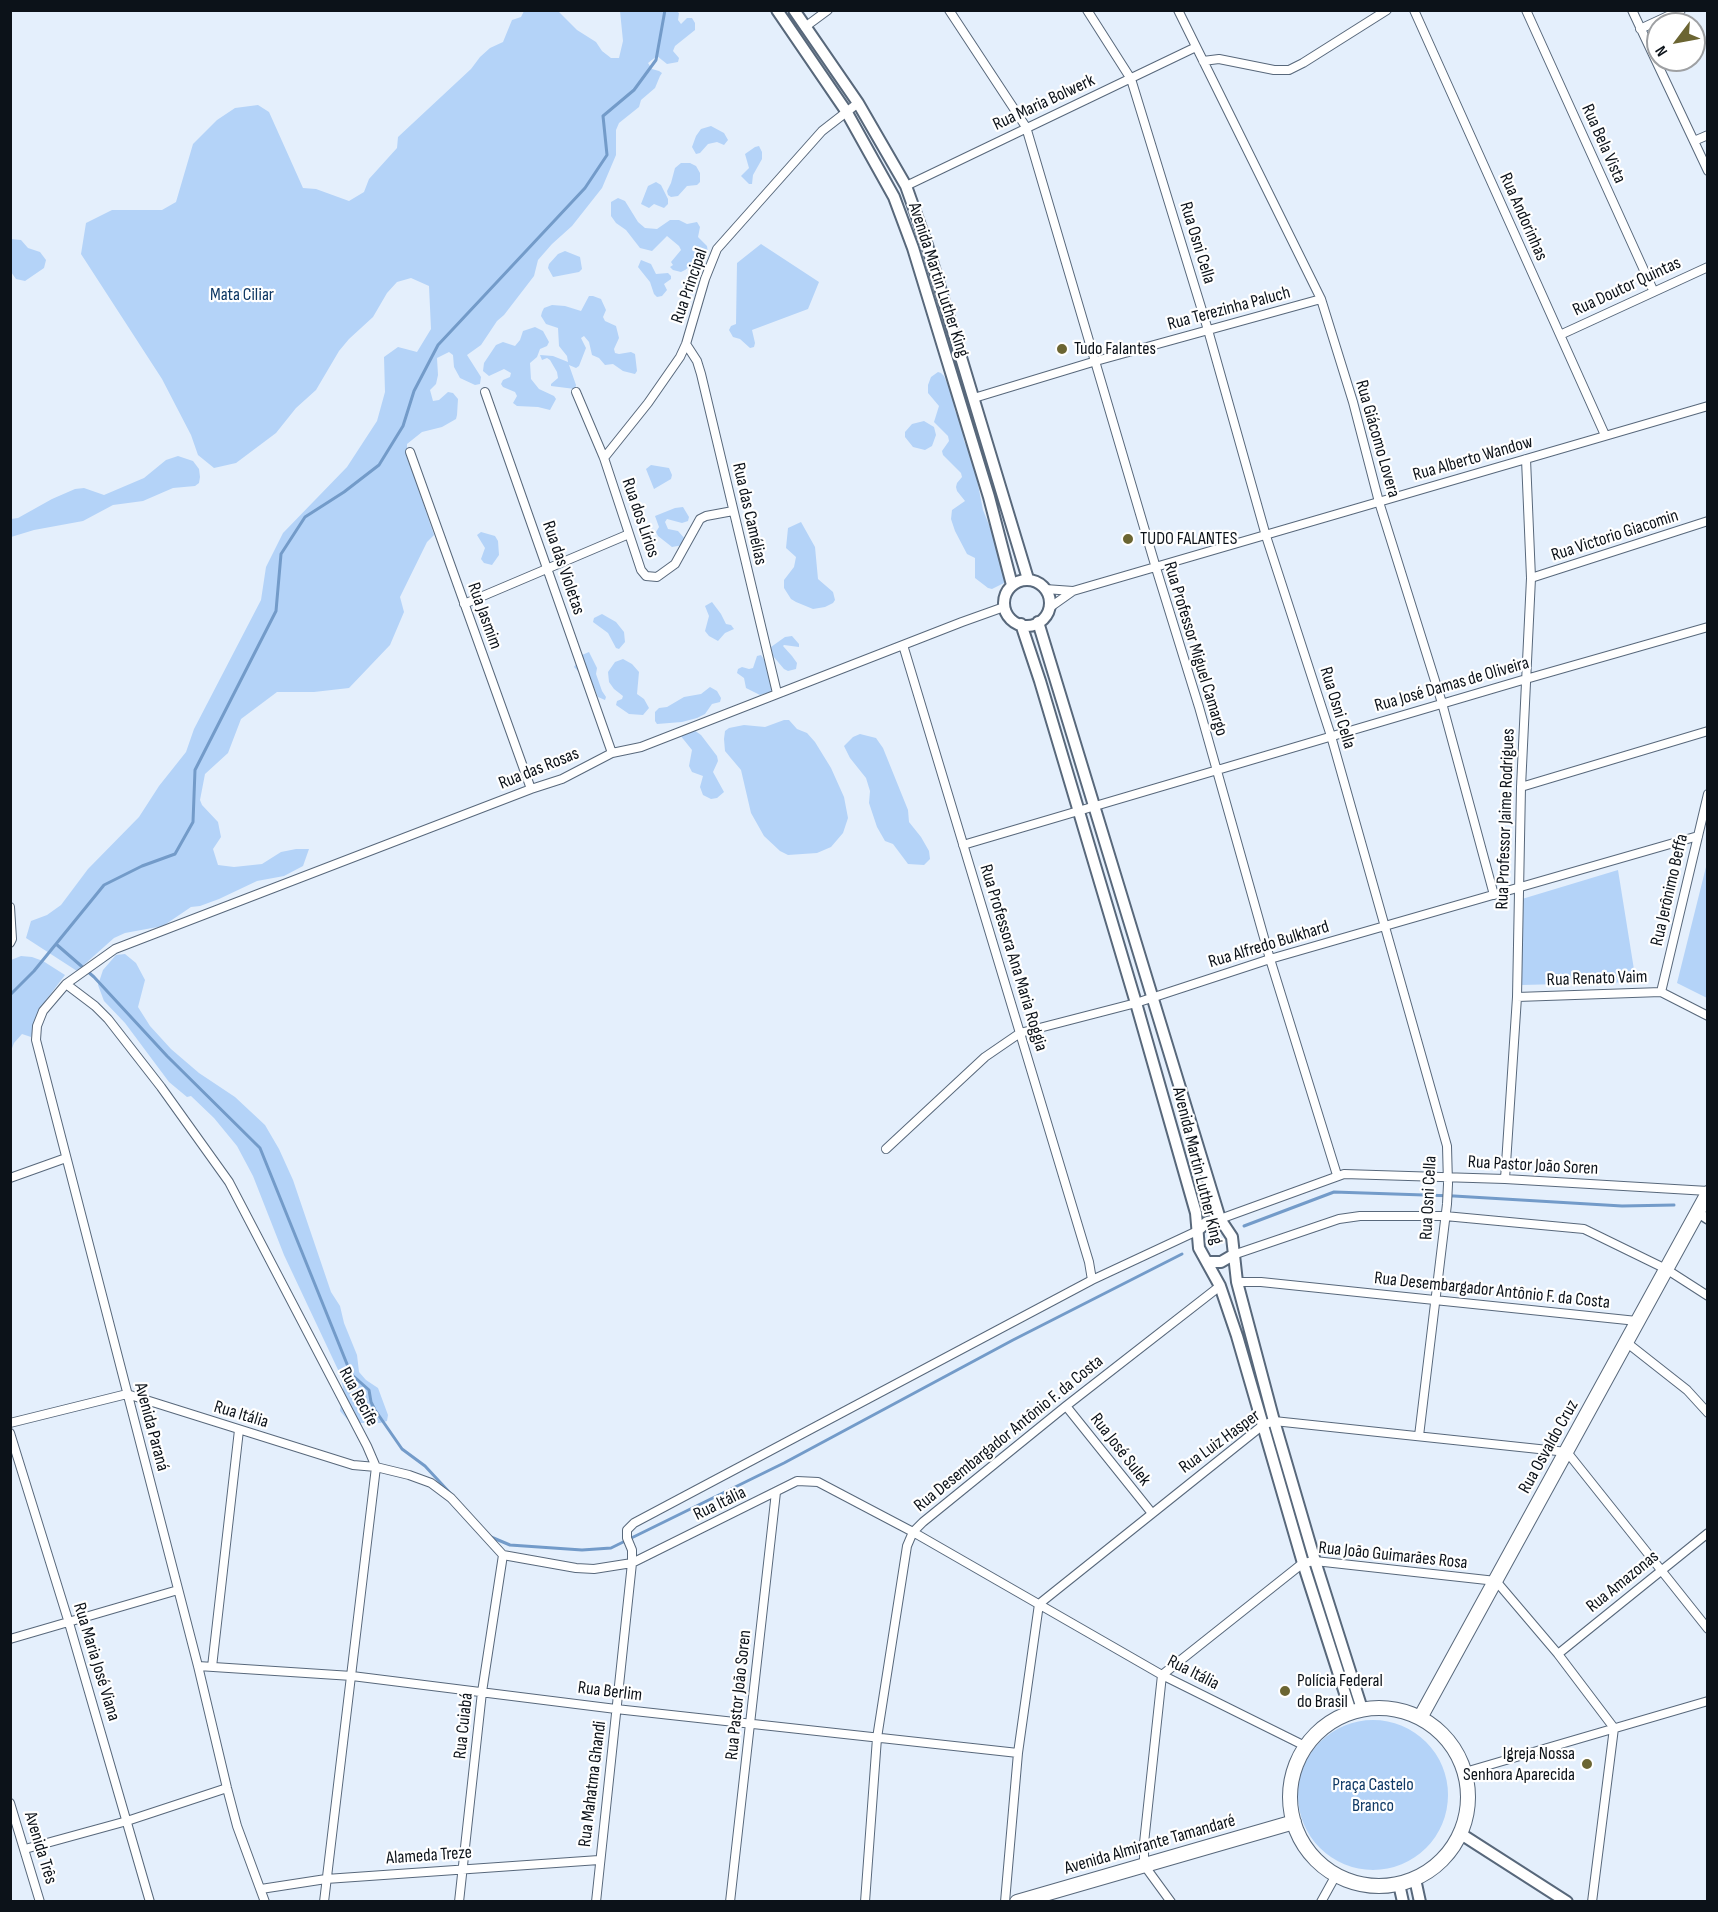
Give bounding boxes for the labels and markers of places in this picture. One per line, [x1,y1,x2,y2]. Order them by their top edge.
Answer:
place label: Tudo Falantes [1074,338,1156,360]
marker: Tudo Falantes [1055,342,1069,356]
place label: TUDO FALANTES [1140,528,1237,550]
marker: TUDO FALANTES [1121,532,1135,546]
place label: Polícia Federal do Brasil [1297,1670,1383,1712]
marker: Polícia Federal do Brasil [1278,1684,1292,1698]
place label: Igreja Nossa Senhora Aparecida [1463,1743,1575,1786]
marker: Igreja Nossa Senhora Aparecida [1580,1757,1594,1771]

